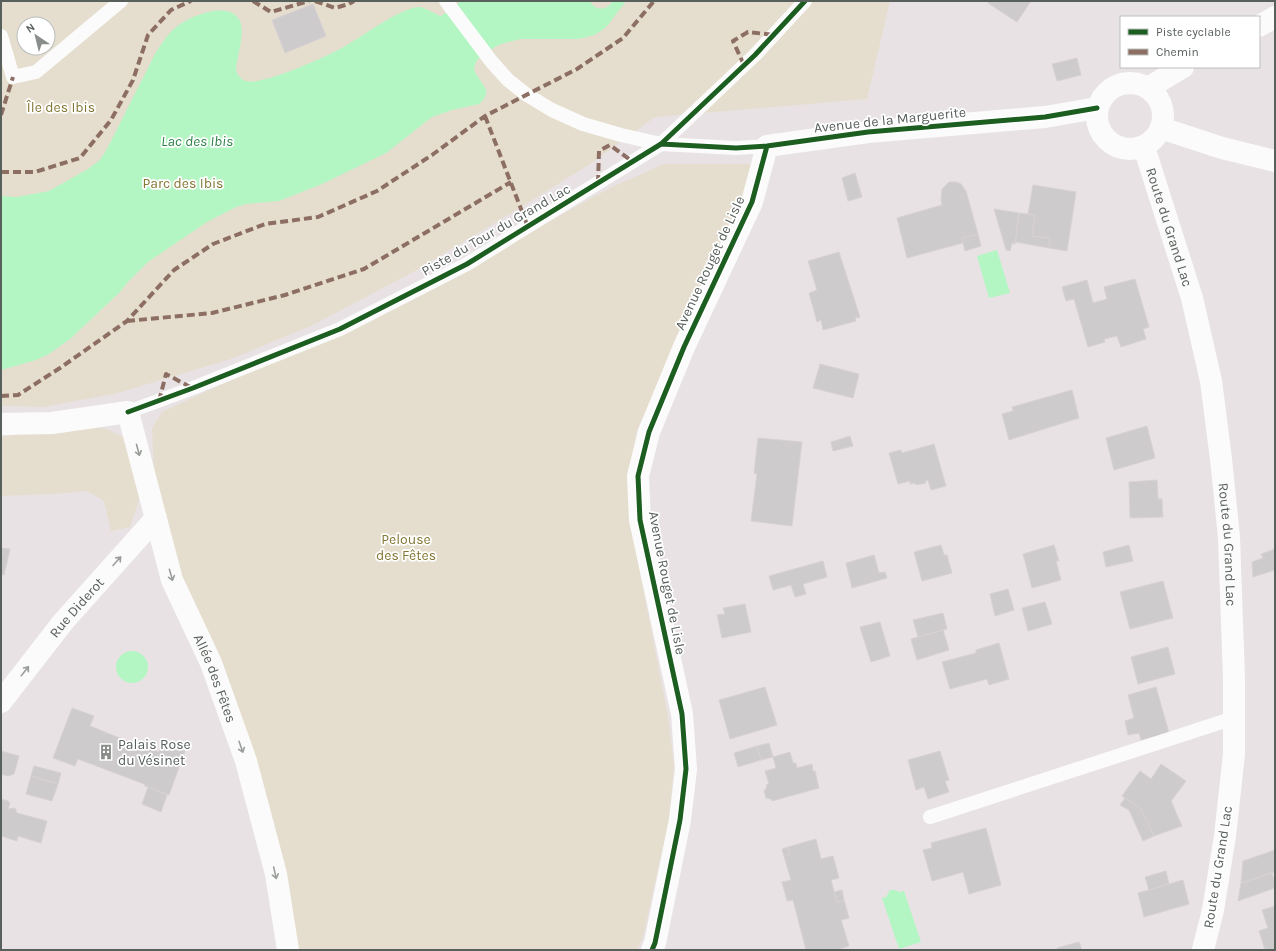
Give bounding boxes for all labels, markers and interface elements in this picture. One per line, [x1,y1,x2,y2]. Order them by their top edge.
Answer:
north arrow [16,16,56,56]
legend [1120,16,1260,68]
text: N [24,21,38,36]
text: Piste cyclable [1156,25,1231,39]
text: Chemin [1156,45,1199,59]
park label: Île des Ibis [26,99,95,116]
street label: Avenue de la Marguerite [813,104,967,136]
water label: Lac des Ibis [161,132,233,150]
street label: Route du Grand Lac [1143,165,1196,289]
park label: Parc des Ibis [143,175,223,192]
street label: Piste du Tour du Grand Lac [419,180,573,280]
street label: Avenue Rouget de Lisle [671,193,749,333]
one-way arrow [135,443,142,456]
street label: Route du Grand Lac [1215,482,1240,607]
street label: Avenue Rouget de Lisle [645,510,689,656]
park label: Pelouse des Fêtes [376,531,436,564]
one-way arrow [113,556,122,566]
one-way arrow [168,569,175,582]
street label: Rue Diderot [46,574,107,641]
street label: Allée des Fêtes [190,631,240,725]
one-way arrow [21,666,29,677]
place label: Palais Rose du Vésinet [118,736,191,769]
one-way arrow [238,741,245,754]
building icon: Palais Rose du Vésinet [97,743,115,761]
street label: Route du Grand Lac [1200,804,1236,930]
one-way arrow [272,866,280,879]

